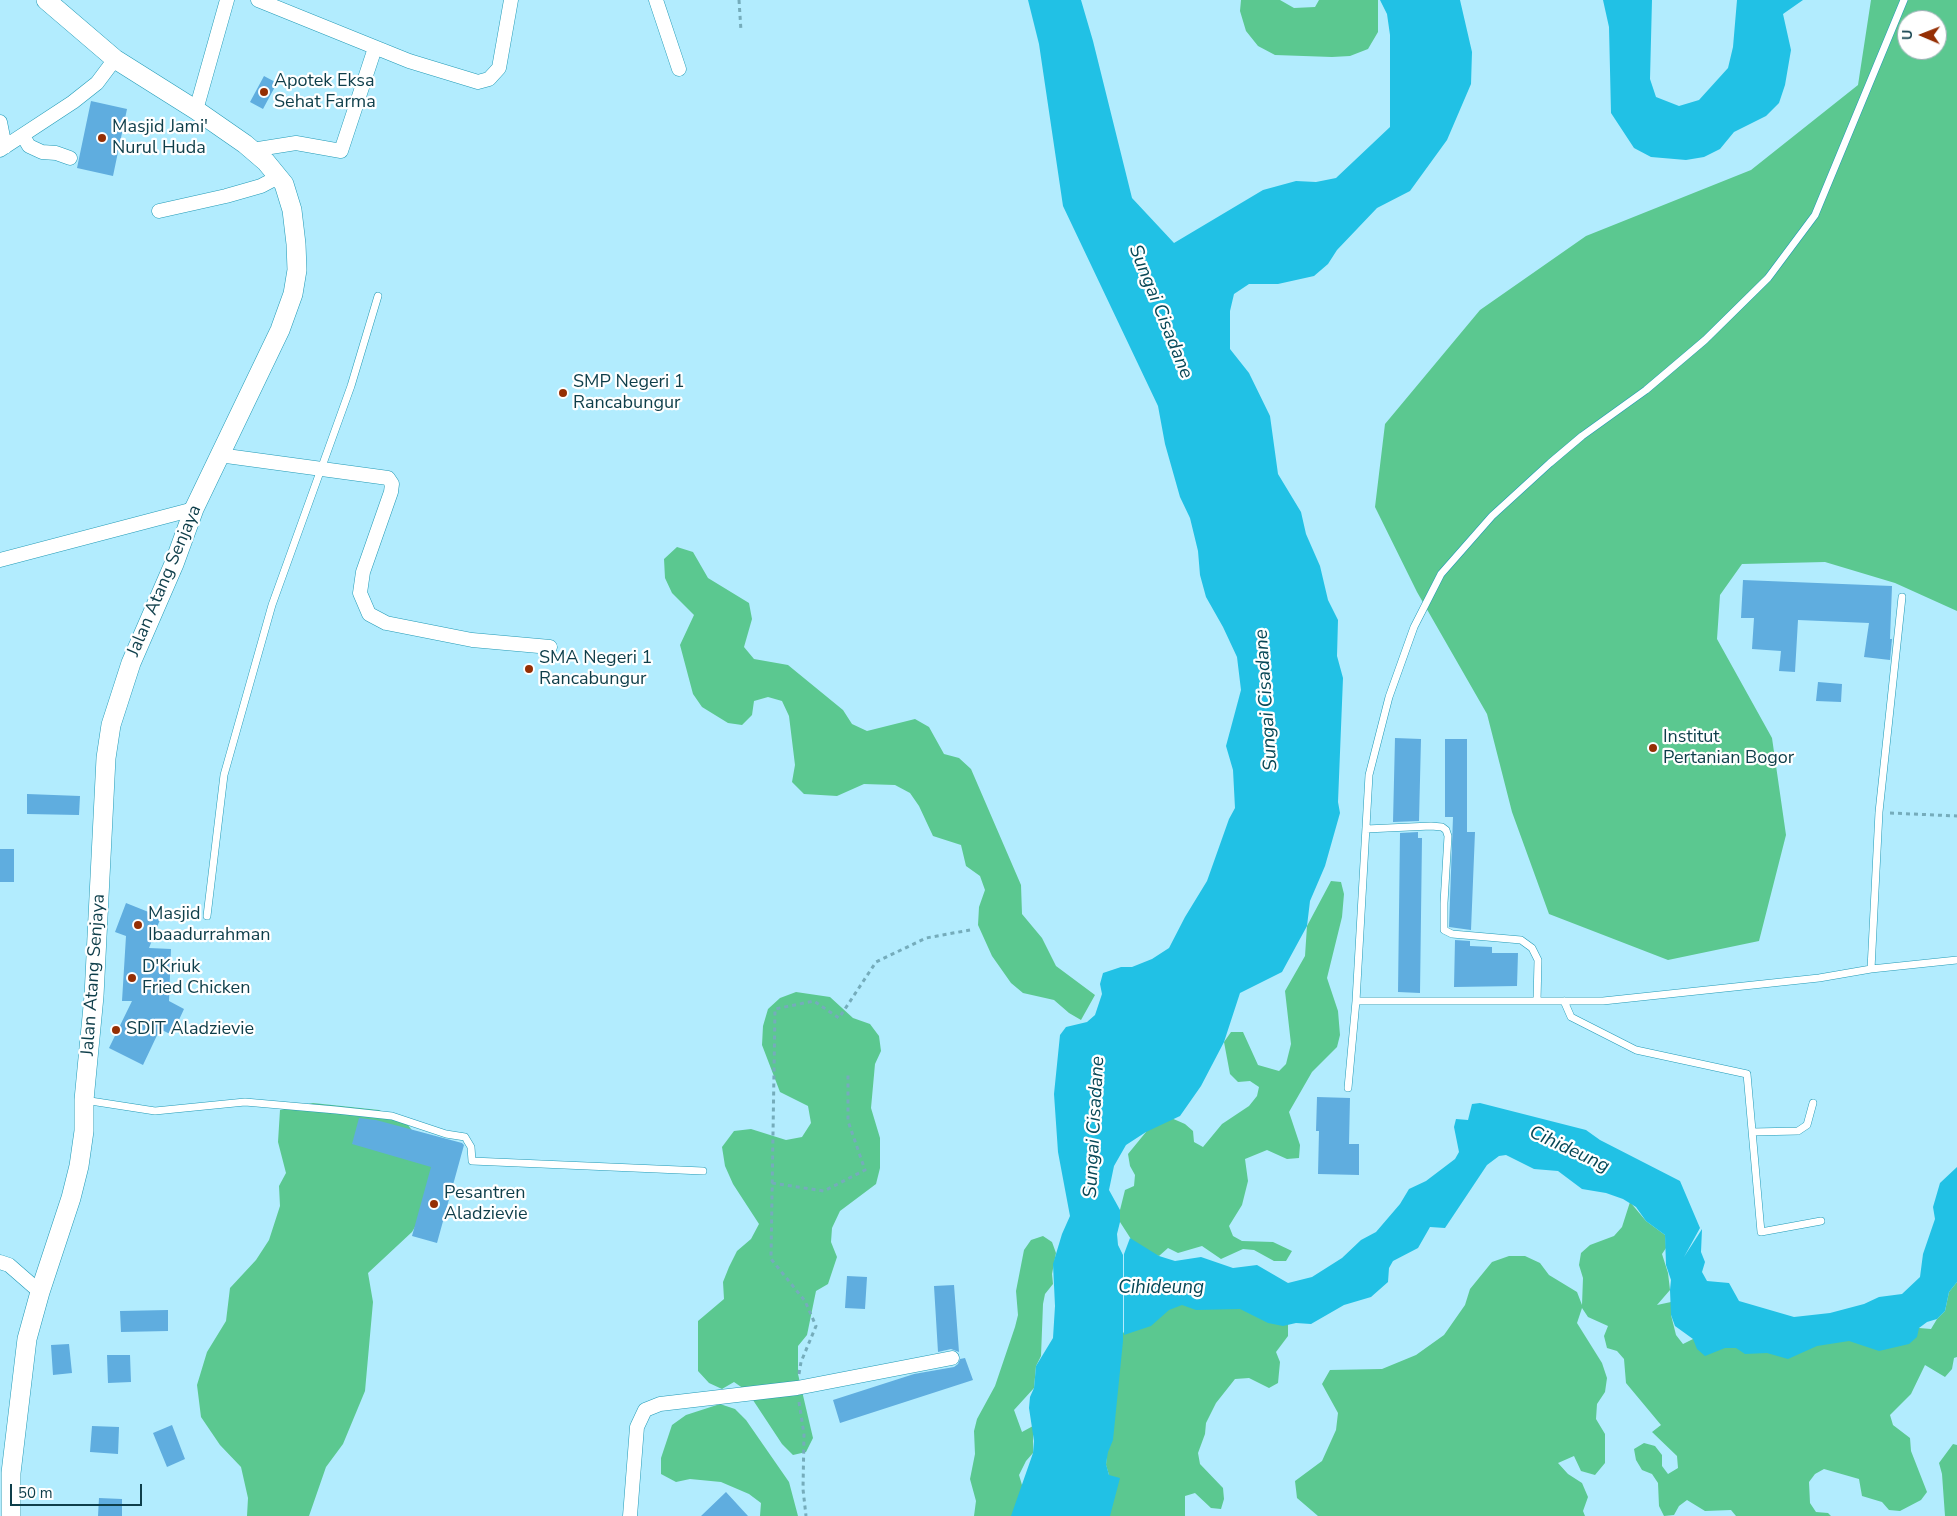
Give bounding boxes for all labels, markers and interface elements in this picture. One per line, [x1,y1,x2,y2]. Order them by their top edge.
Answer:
north arrow [1897,10,1947,60]
text: U [1898,29,1917,40]
place label: Apotek Eksa Sehat Farma [274,71,376,114]
marker: Apotek Eksa Sehat Farma [258,86,270,98]
place label: Masjid Jami' Nurul Huda [112,117,208,160]
marker: Masjid Jami' Nurul Huda [96,132,108,144]
water label: Sungai Cisadane [1123,242,1197,382]
place label: SMP Negeri 1 Rancabungur [573,372,685,414]
marker: SMP Negeri 1 Rancabungur [557,387,569,399]
street label: Jalan Atang Senjaya [123,502,207,660]
water label: Sungai Cisadane [1251,628,1283,772]
place label: SMA Negeri 1 Rancabungur [539,648,652,691]
marker: SMA Negeri 1 Rancabungur [523,663,535,675]
place label: Institut Pertanian Bogor [1663,727,1794,770]
marker: Institut Pertanian Bogor [1647,742,1659,754]
street label: Jalan Atang Senjaya [78,893,110,1057]
place label: Masjid Ibaadurrahman [148,904,271,946]
marker: Masjid Ibaadurrahman [132,919,144,931]
place label: D'Kriuk Fried Chicken [142,957,250,1000]
marker: D'Kriuk Fried Chicken [126,972,138,984]
place label: SDIT Aladzievie [126,1019,254,1041]
marker: SDIT Aladzievie [110,1024,122,1036]
water label: Sungai Cisadane [1080,1055,1110,1199]
water label: Cihideung [1525,1121,1613,1179]
place label: Pesantren Aladzievie [444,1183,527,1226]
marker: Pesantren Aladzievie [428,1198,440,1210]
water label: Cihideung [1118,1277,1204,1299]
scale bar [12,1474,145,1506]
text: 50 m [18,1483,53,1503]

